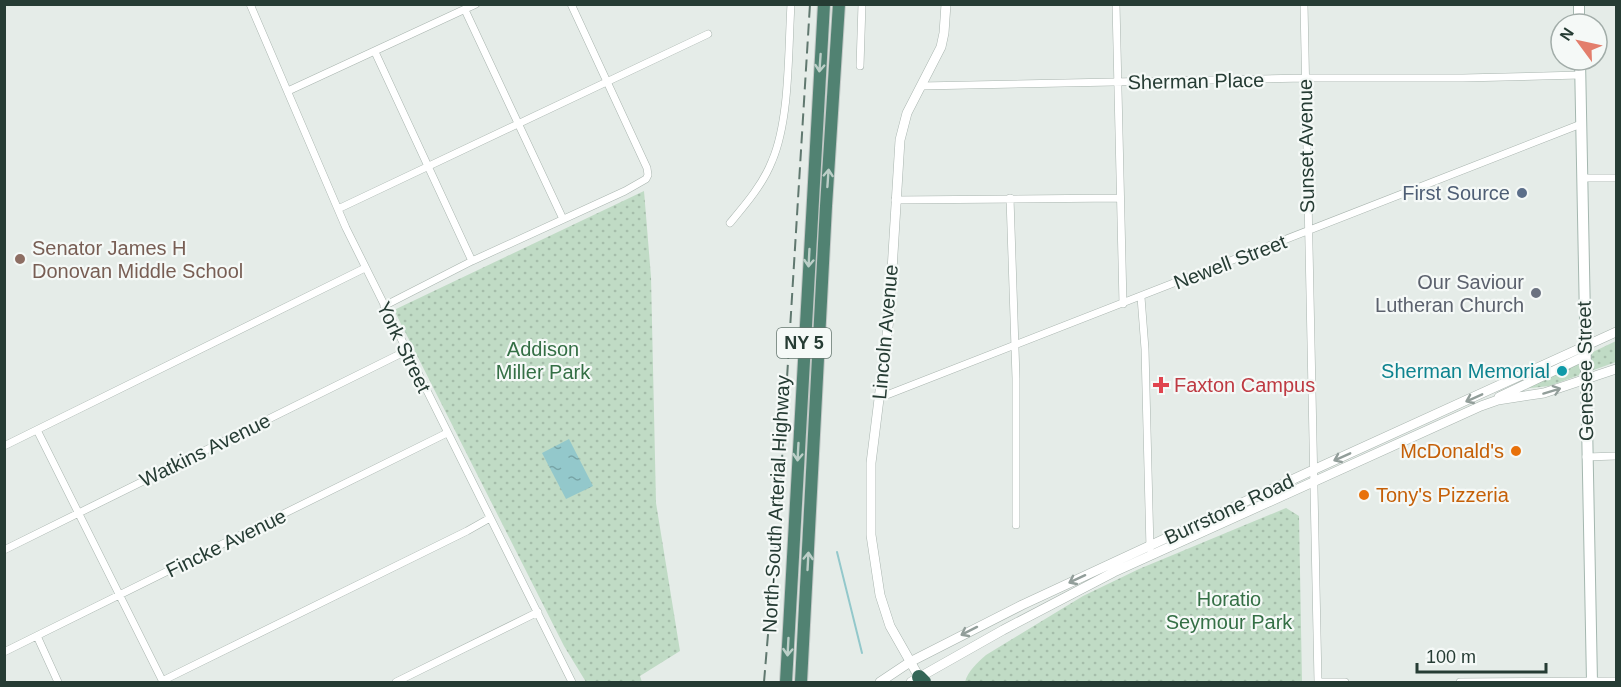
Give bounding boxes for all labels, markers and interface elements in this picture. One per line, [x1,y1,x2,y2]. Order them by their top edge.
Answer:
north arrow [1549,12,1609,72]
text: N [1557,25,1577,44]
one-way arrow [815,52,826,72]
street label: Sherman Place [1127,69,1265,93]
street label: Sunset Avenue [1294,79,1318,213]
one-way arrow [822,168,833,188]
place label: First Source [1402,182,1510,204]
marker: First Source [1515,186,1529,200]
street label: Newell Street [1171,230,1290,294]
place label: Senator James H Donovan Middle School [32,237,243,282]
one-way arrow [803,247,814,267]
marker: Senator James H Donovan Middle School [13,252,27,266]
street label: Lincoln Avenue [868,264,902,400]
place label: Our Saviour Lutheran Church [1375,271,1524,316]
marker: Our Saviour Lutheran Church [1529,286,1543,300]
street label: York Street [373,298,436,396]
street label: Genesee Street [1573,300,1597,441]
road number: NY 5 [777,328,831,358]
park label: Addison Miller Park [496,338,591,383]
place label: Sherman Memorial [1381,360,1550,382]
marker: Sherman Memorial [1555,364,1569,378]
place label: Faxton Campus [1174,374,1315,396]
street label: North-South Arterial Highway [758,375,794,633]
marker: Faxton Campus [1152,376,1170,394]
one-way arrow [1542,385,1561,396]
one-way arrow [1466,392,1484,404]
street label: Watkins Avenue [136,409,274,491]
place label: McDonald's [1400,440,1504,462]
one-way arrow [792,442,803,462]
marker: McDonald's [1509,444,1523,458]
one-way arrow [1333,452,1351,463]
street label: Burrstone Road [1161,469,1297,549]
place label: Tony's Pizzeria [1376,484,1510,506]
marker: Tony's Pizzeria [1357,488,1371,502]
street label: Fincke Avenue [162,504,290,582]
one-way arrow [802,552,813,572]
one-way arrow [1068,574,1086,586]
park label: Horatio Seymour Park [1166,588,1293,633]
one-way arrow [961,626,979,637]
one-way arrow [782,636,793,656]
scale bar [1417,636,1546,674]
text: 100 m [1426,647,1476,667]

